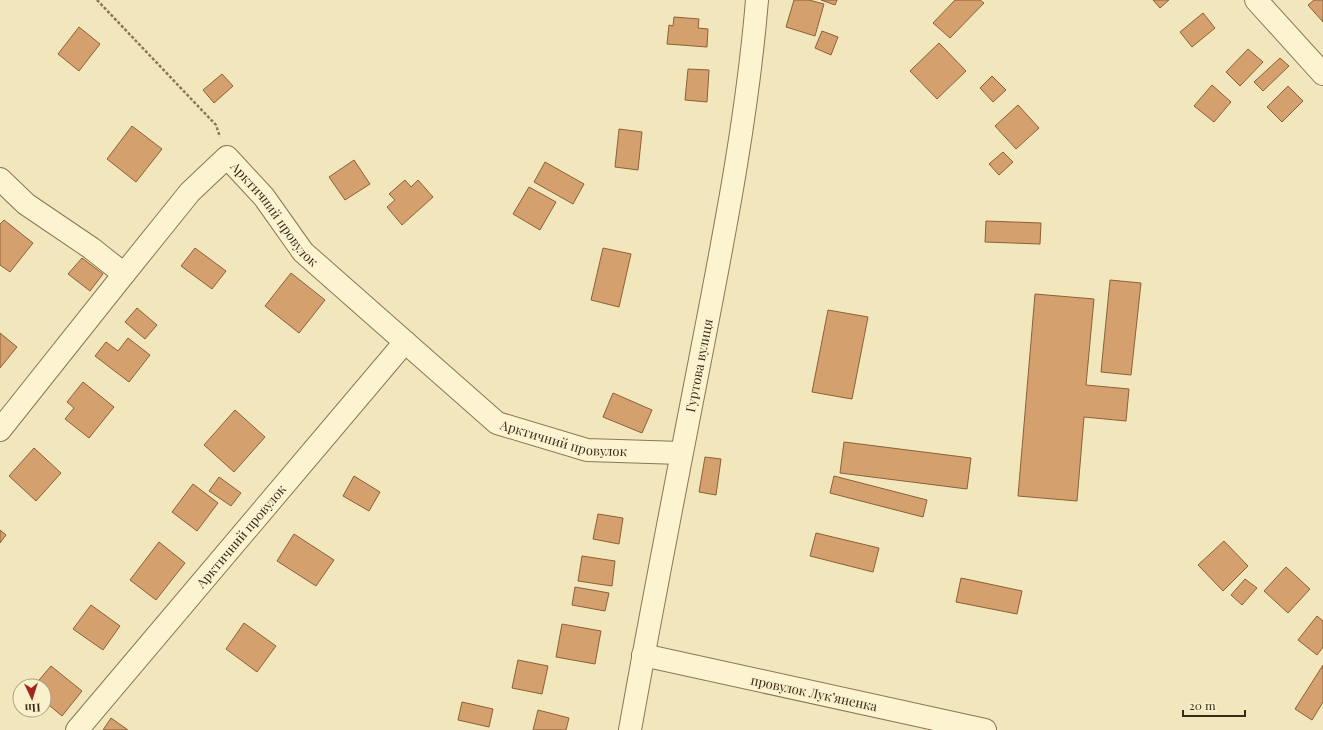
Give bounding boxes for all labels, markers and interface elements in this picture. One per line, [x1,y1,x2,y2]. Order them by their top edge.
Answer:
street label: Арктичний провулок [227,157,323,270]
street label: Гуртова вулиця [681,317,716,413]
street label: Арктичний провулок [498,415,628,459]
street label: Арктичний провулок [191,480,289,592]
street label: провулок Лукʼяненка [749,671,879,714]
north arrow [12,678,52,718]
scale bar [1183,692,1245,718]
text: 20 m [1189,697,1216,713]
text: Пн [24,700,41,717]

